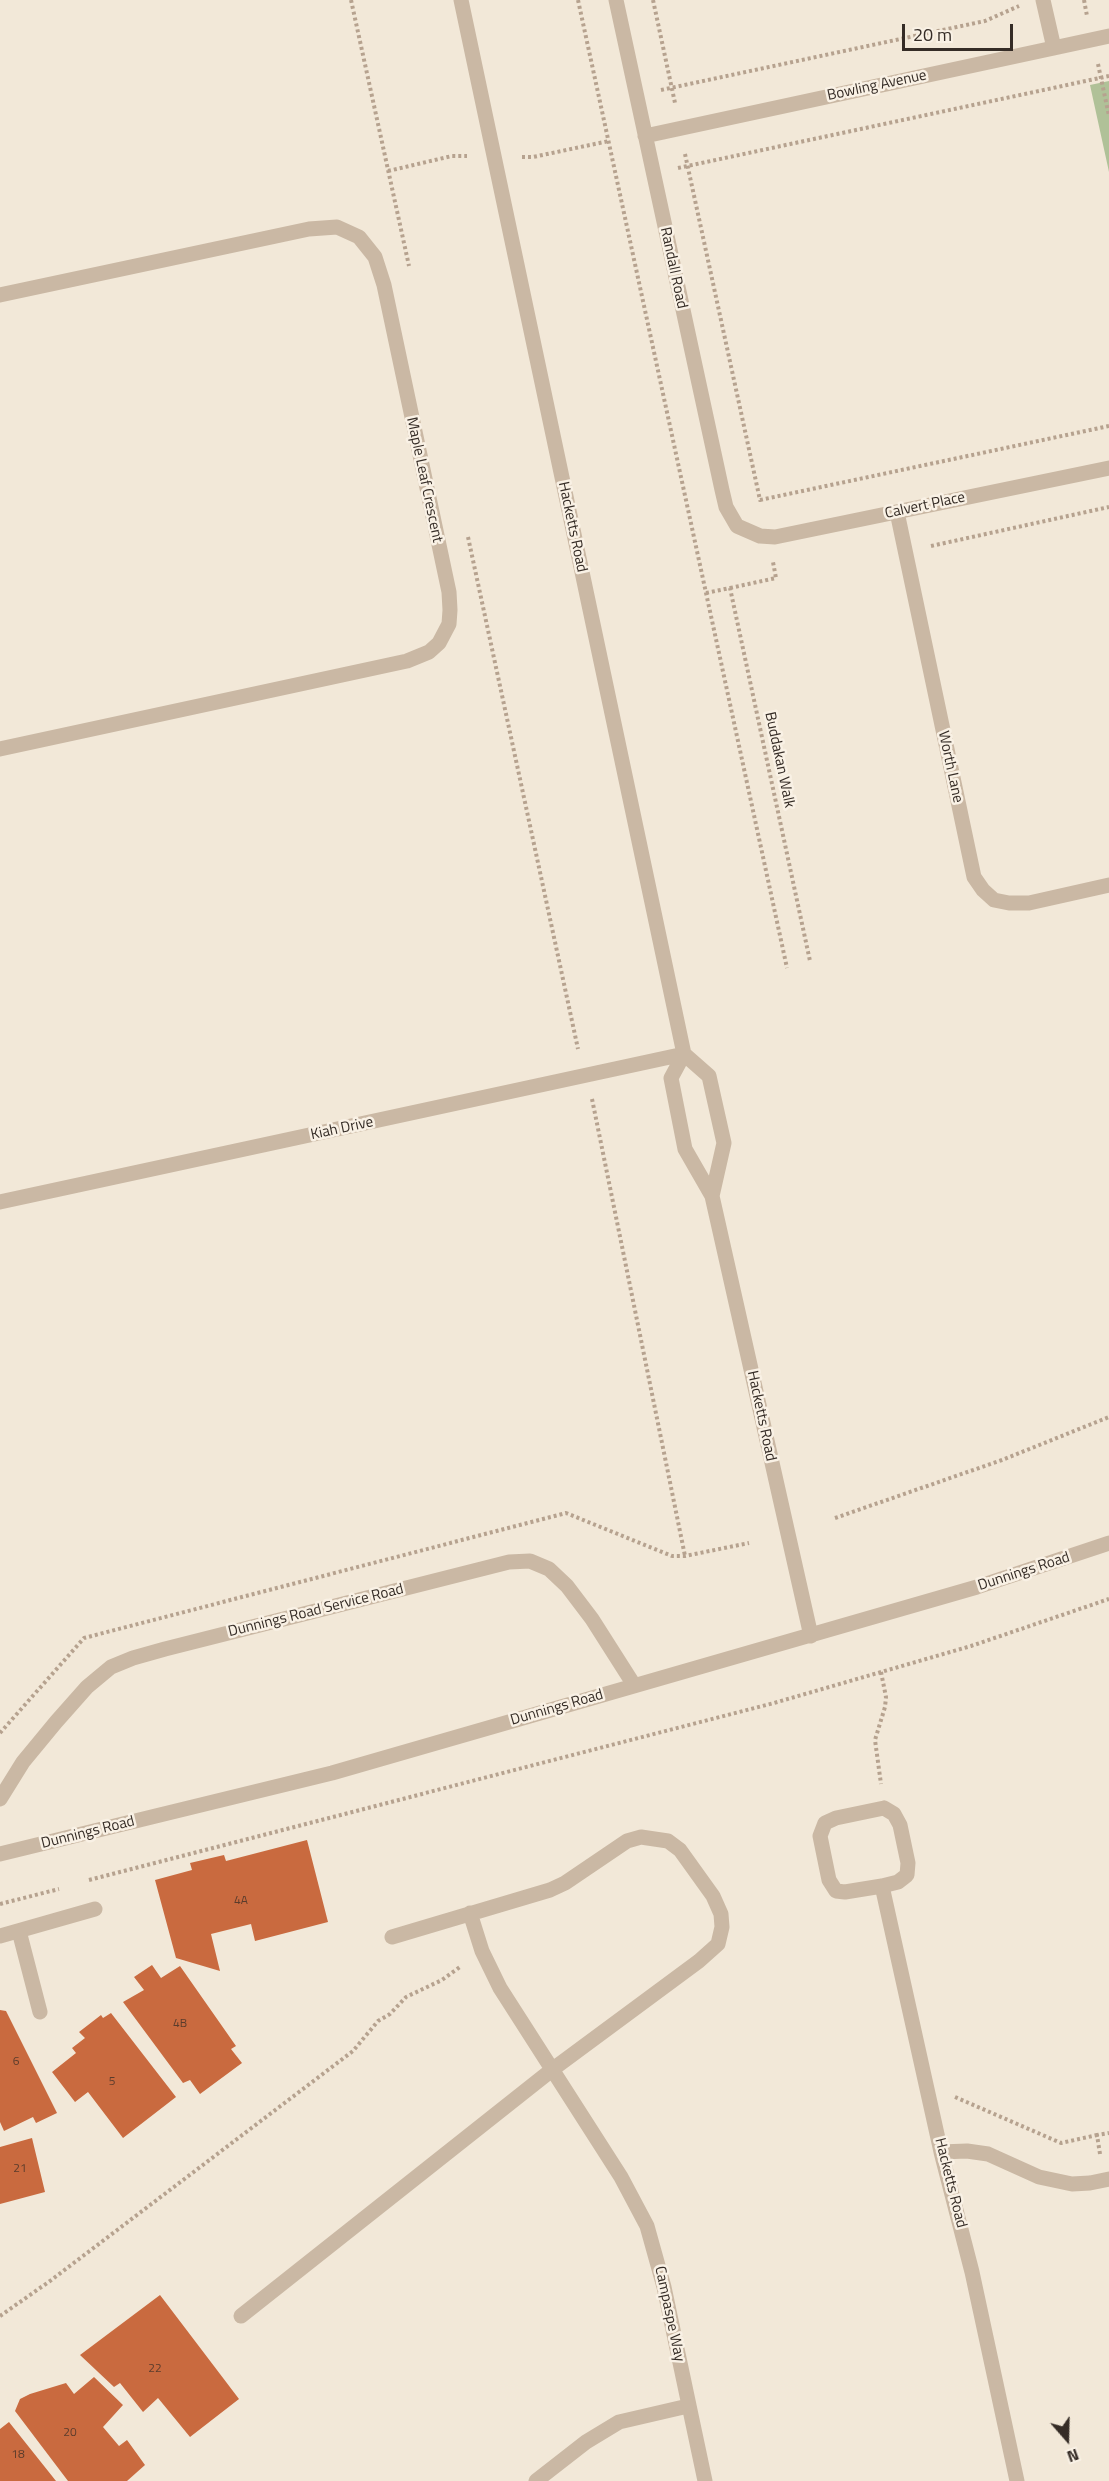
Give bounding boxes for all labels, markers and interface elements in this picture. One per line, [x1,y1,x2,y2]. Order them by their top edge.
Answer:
scale bar [905,12,1016,50]
text: 20 m [913,21,952,48]
street label: Bowling Avenue [826,67,928,105]
street label: Randall Road [656,226,690,310]
street label: Maple Leaf Crescent [402,416,446,544]
street label: Hacketts Road [554,480,590,574]
street label: Calvert Place [883,489,967,523]
street label: Buddakan Walk [760,710,798,810]
street label: Worth Lane [934,729,966,805]
street label: Kiah Drive [309,1114,375,1144]
street label: Hacketts Road [743,1369,779,1463]
street label: Dunnings Road [976,1549,1072,1595]
street label: Dunnings Road Service Road [226,1580,406,1642]
street label: Dunnings Road [509,1686,605,1730]
street label: Dunnings Road [39,1813,137,1853]
house number: 4A [234,1894,248,1908]
house number: 4B [173,2017,187,2031]
house number: 6 [13,2055,19,2069]
house number: 5 [109,2075,115,2089]
street label: Hacketts Road [930,2136,970,2230]
house number: 21 [13,2162,27,2176]
street label: Campaspe Way [650,2265,688,2363]
house number: 22 [148,2362,162,2376]
north arrow [1037,2409,1097,2469]
house number: 20 [63,2426,77,2440]
text: N [1064,2443,1082,2469]
house number: 18 [11,2448,25,2462]

